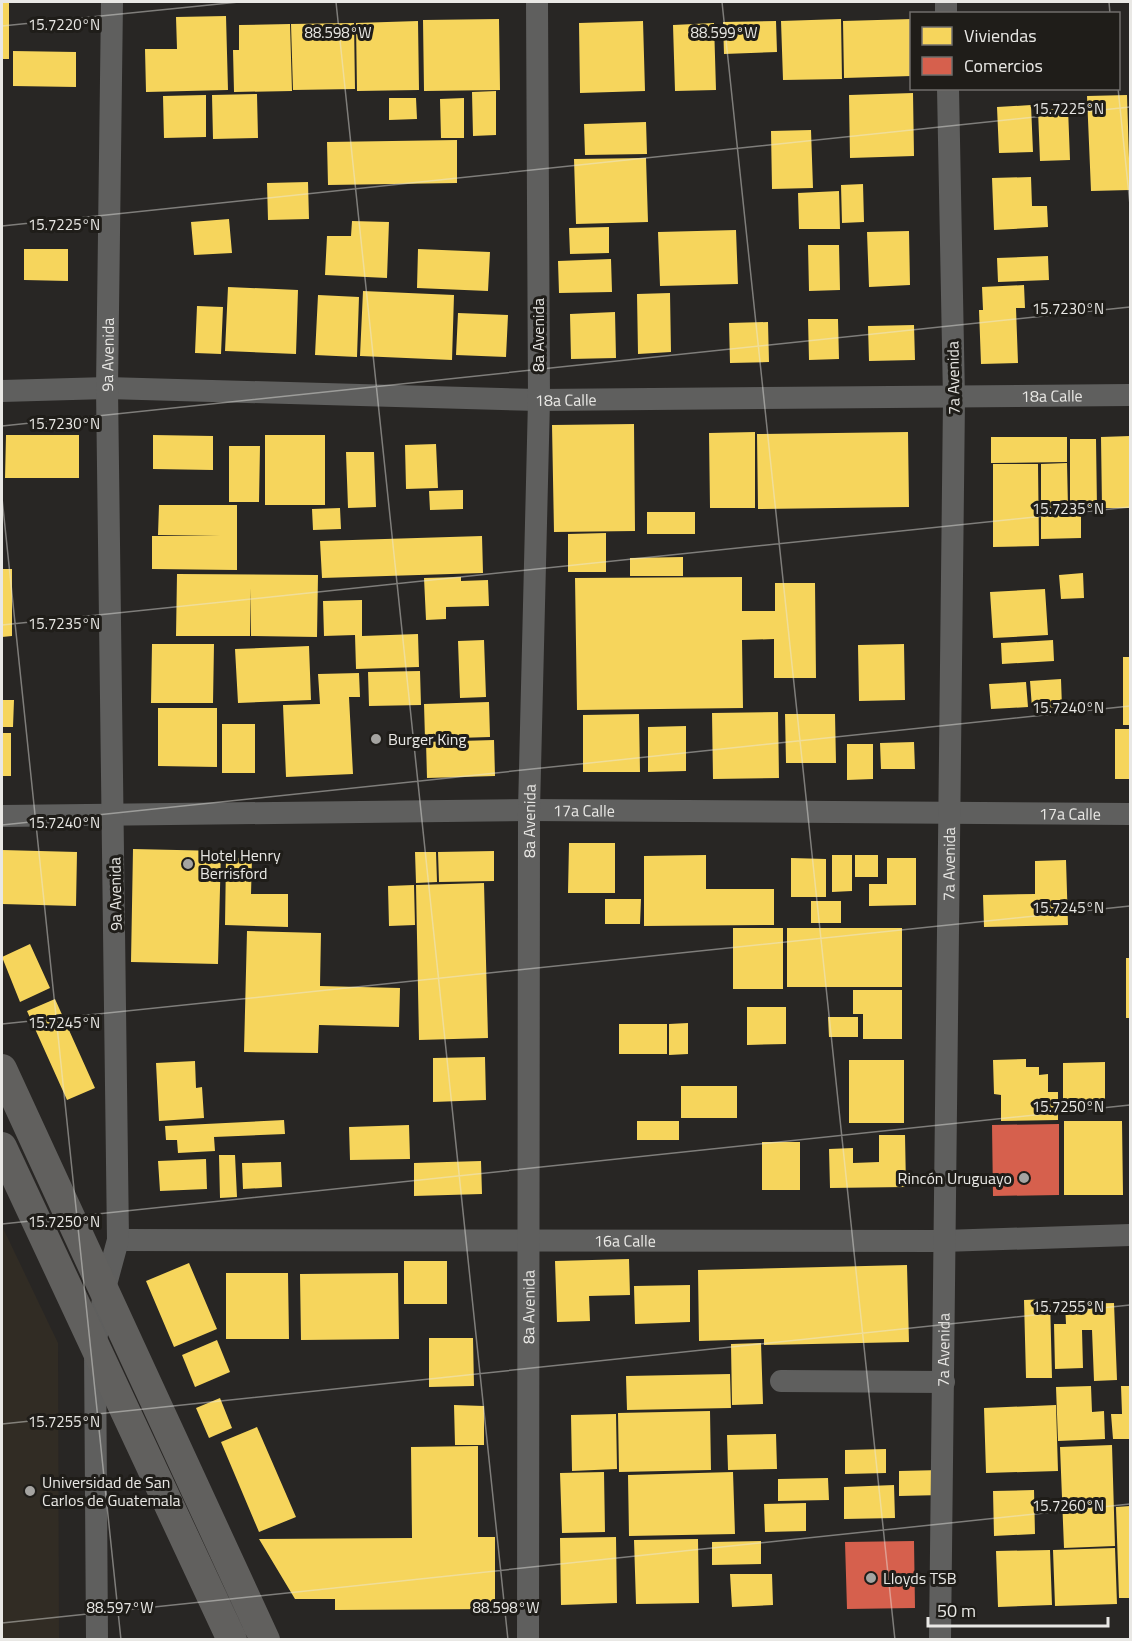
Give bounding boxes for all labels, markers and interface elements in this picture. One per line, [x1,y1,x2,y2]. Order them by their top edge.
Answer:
legend [910,12,1120,90]
text: 15.7220°N [28,13,100,36]
text: 88.598°W [305,21,371,44]
text: 88.599°W [691,21,757,44]
text: Viviendas [964,22,1037,49]
text: Comercios [964,52,1043,79]
text: 15.7225°N [1032,97,1104,120]
text: 15.7225°N [28,213,100,236]
text: 15.7230°N [1032,297,1104,320]
street label: 8a Avenida [526,298,550,372]
street label: 9a Avenida [95,317,120,392]
street label: 7a Avenida [940,341,966,415]
street label: 18a Calle [1021,383,1083,408]
street label: 18a Calle [535,388,597,412]
text: 15.7230°N [28,412,100,435]
text: 15.7235°N [1032,497,1104,520]
text: 15.7235°N [28,612,100,635]
text: 15.7240°N [1032,696,1104,719]
place label: Burger King [388,727,467,751]
marker: Burger King [369,732,383,746]
street label: 8a Avenida [517,784,542,858]
street label: 17a Calle [553,798,615,823]
street label: 17a Calle [1039,801,1101,826]
text: 15.7240°N [28,811,100,834]
street label: 7a Avenida [936,827,961,901]
place label: Hotel Henry Berrisford [200,843,281,885]
street label: 9a Avenida [102,857,128,931]
marker: Hotel Henry Berrisford [181,857,195,871]
text: 15.7245°N [1032,896,1104,919]
text: 15.7245°N [28,1011,100,1034]
text: 15.7250°N [1032,1095,1104,1118]
place label: Rincón Uruguayo [898,1166,1012,1190]
marker: Rincón Uruguayo [1017,1171,1031,1185]
text: 15.7250°N [28,1210,100,1233]
street label: 16a Calle [594,1229,656,1253]
street label: 8a Avenida [516,1270,540,1344]
text: 15.7255°N [1032,1295,1104,1318]
street label: 7a Avenida [931,1313,956,1387]
text: 15.7255°N [28,1410,100,1433]
place label: Universidad de San Carlos de Guatemala [42,1470,181,1512]
marker: Universidad de San Carlos de Guatemala [23,1484,37,1498]
text: 15.7260°N [1032,1494,1104,1517]
place label: Lloyds TSB [883,1566,957,1590]
marker: Lloyds TSB [864,1571,878,1585]
scale bar [928,1590,1108,1628]
text: 88.597°W [87,1596,153,1619]
text: 88.598°W [473,1596,539,1619]
text: 50 m [937,1597,976,1624]

